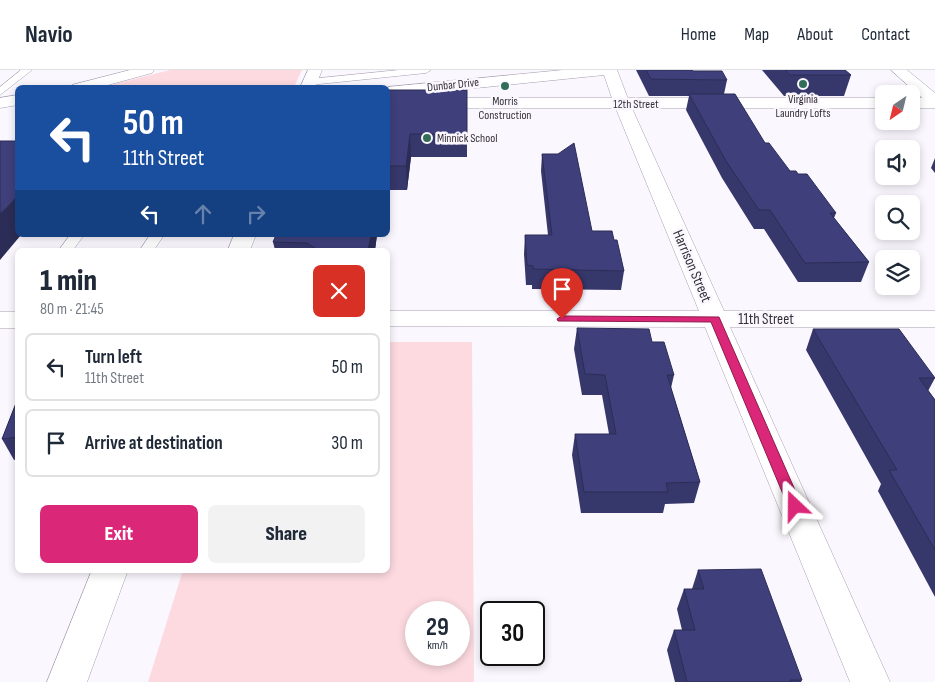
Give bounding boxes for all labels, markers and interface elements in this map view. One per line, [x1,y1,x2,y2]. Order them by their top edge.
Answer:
text: Navio [25,20,73,49]
text: Home [681,24,716,45]
text: Map [744,24,769,45]
text: About [797,24,833,45]
text: Contact [861,24,910,45]
street label: Dunbar Drive [426,75,480,95]
marker: Virginia Laundry Lofts [797,78,809,90]
marker: Morris Construction [499,80,511,92]
north arrow [875,85,920,130]
map controls [875,85,920,295]
place label: Virginia Laundry Lofts [776,92,830,121]
place label: Morris Construction [479,94,532,123]
street label: 12th Street [613,97,659,112]
text: 50 m [123,102,184,145]
icon: left [40,105,105,170]
place label: Minnick School [437,131,497,146]
marker: Minnick School [421,132,433,144]
button: sound [875,140,920,185]
text: 11th Street [123,145,204,172]
button: search [875,195,920,240]
icon: left [136,200,164,228]
icon: ahead [189,200,217,228]
icon: right [242,200,270,228]
street label: Harrison Street [668,227,716,305]
button: layers [875,250,920,295]
text: 1 min [40,263,97,299]
button: close [313,265,365,317]
pin [541,268,583,319]
icon: arrive [548,275,576,303]
text: 80 m · 21:45 [40,300,104,319]
street label: 11th Street [738,310,794,329]
text: Turn left [85,346,142,369]
icon: left [42,353,70,381]
text: 50 m [332,356,363,379]
text: 11th Street [85,369,144,388]
icon: arrive [42,429,70,457]
text: Arrive at destination [85,432,223,455]
text: 30 m [331,432,363,455]
position arrow [768,479,820,531]
button: Exit [40,505,198,563]
button: Share [208,505,365,563]
speed limit sign: 30 [480,601,545,666]
text: 29 [426,612,449,643]
text: km/h [427,638,448,653]

